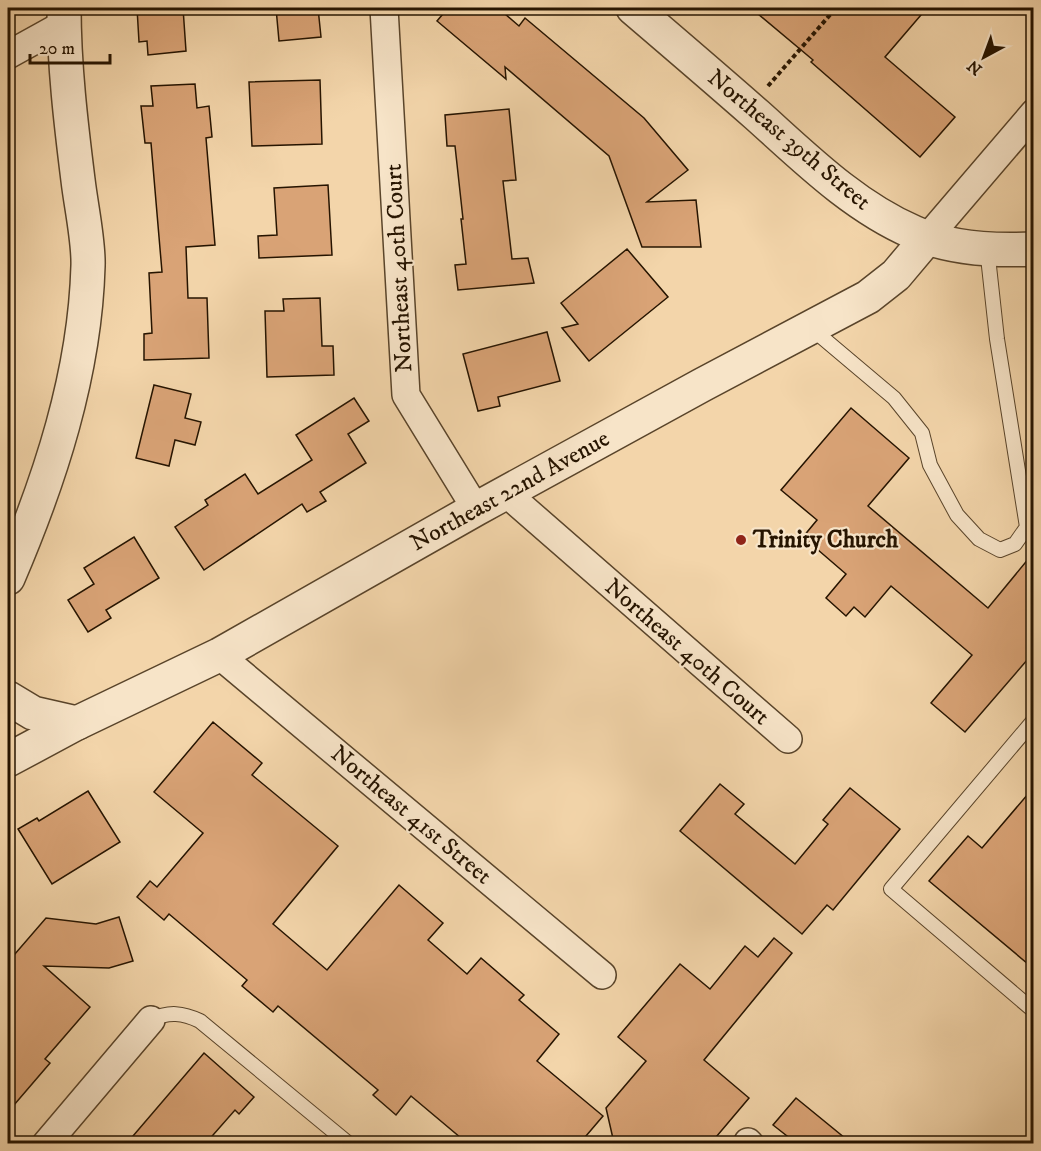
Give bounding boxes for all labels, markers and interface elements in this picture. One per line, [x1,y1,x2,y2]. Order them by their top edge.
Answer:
scale bar [30,27,110,65]
north arrow [954,27,1014,87]
text: 20 m [39,38,75,60]
text: N [963,56,986,79]
street label: Northeast 39th Street [701,63,877,217]
street label: Northeast 40th Court [379,163,419,373]
street label: Northeast 22nd Avenue [405,424,615,558]
place label: Trinity Church [752,525,899,555]
marker: Trinity Church [734,533,748,547]
street label: Northeast 40th Court [598,572,776,732]
street label: Northeast 41st Street [324,739,498,891]

